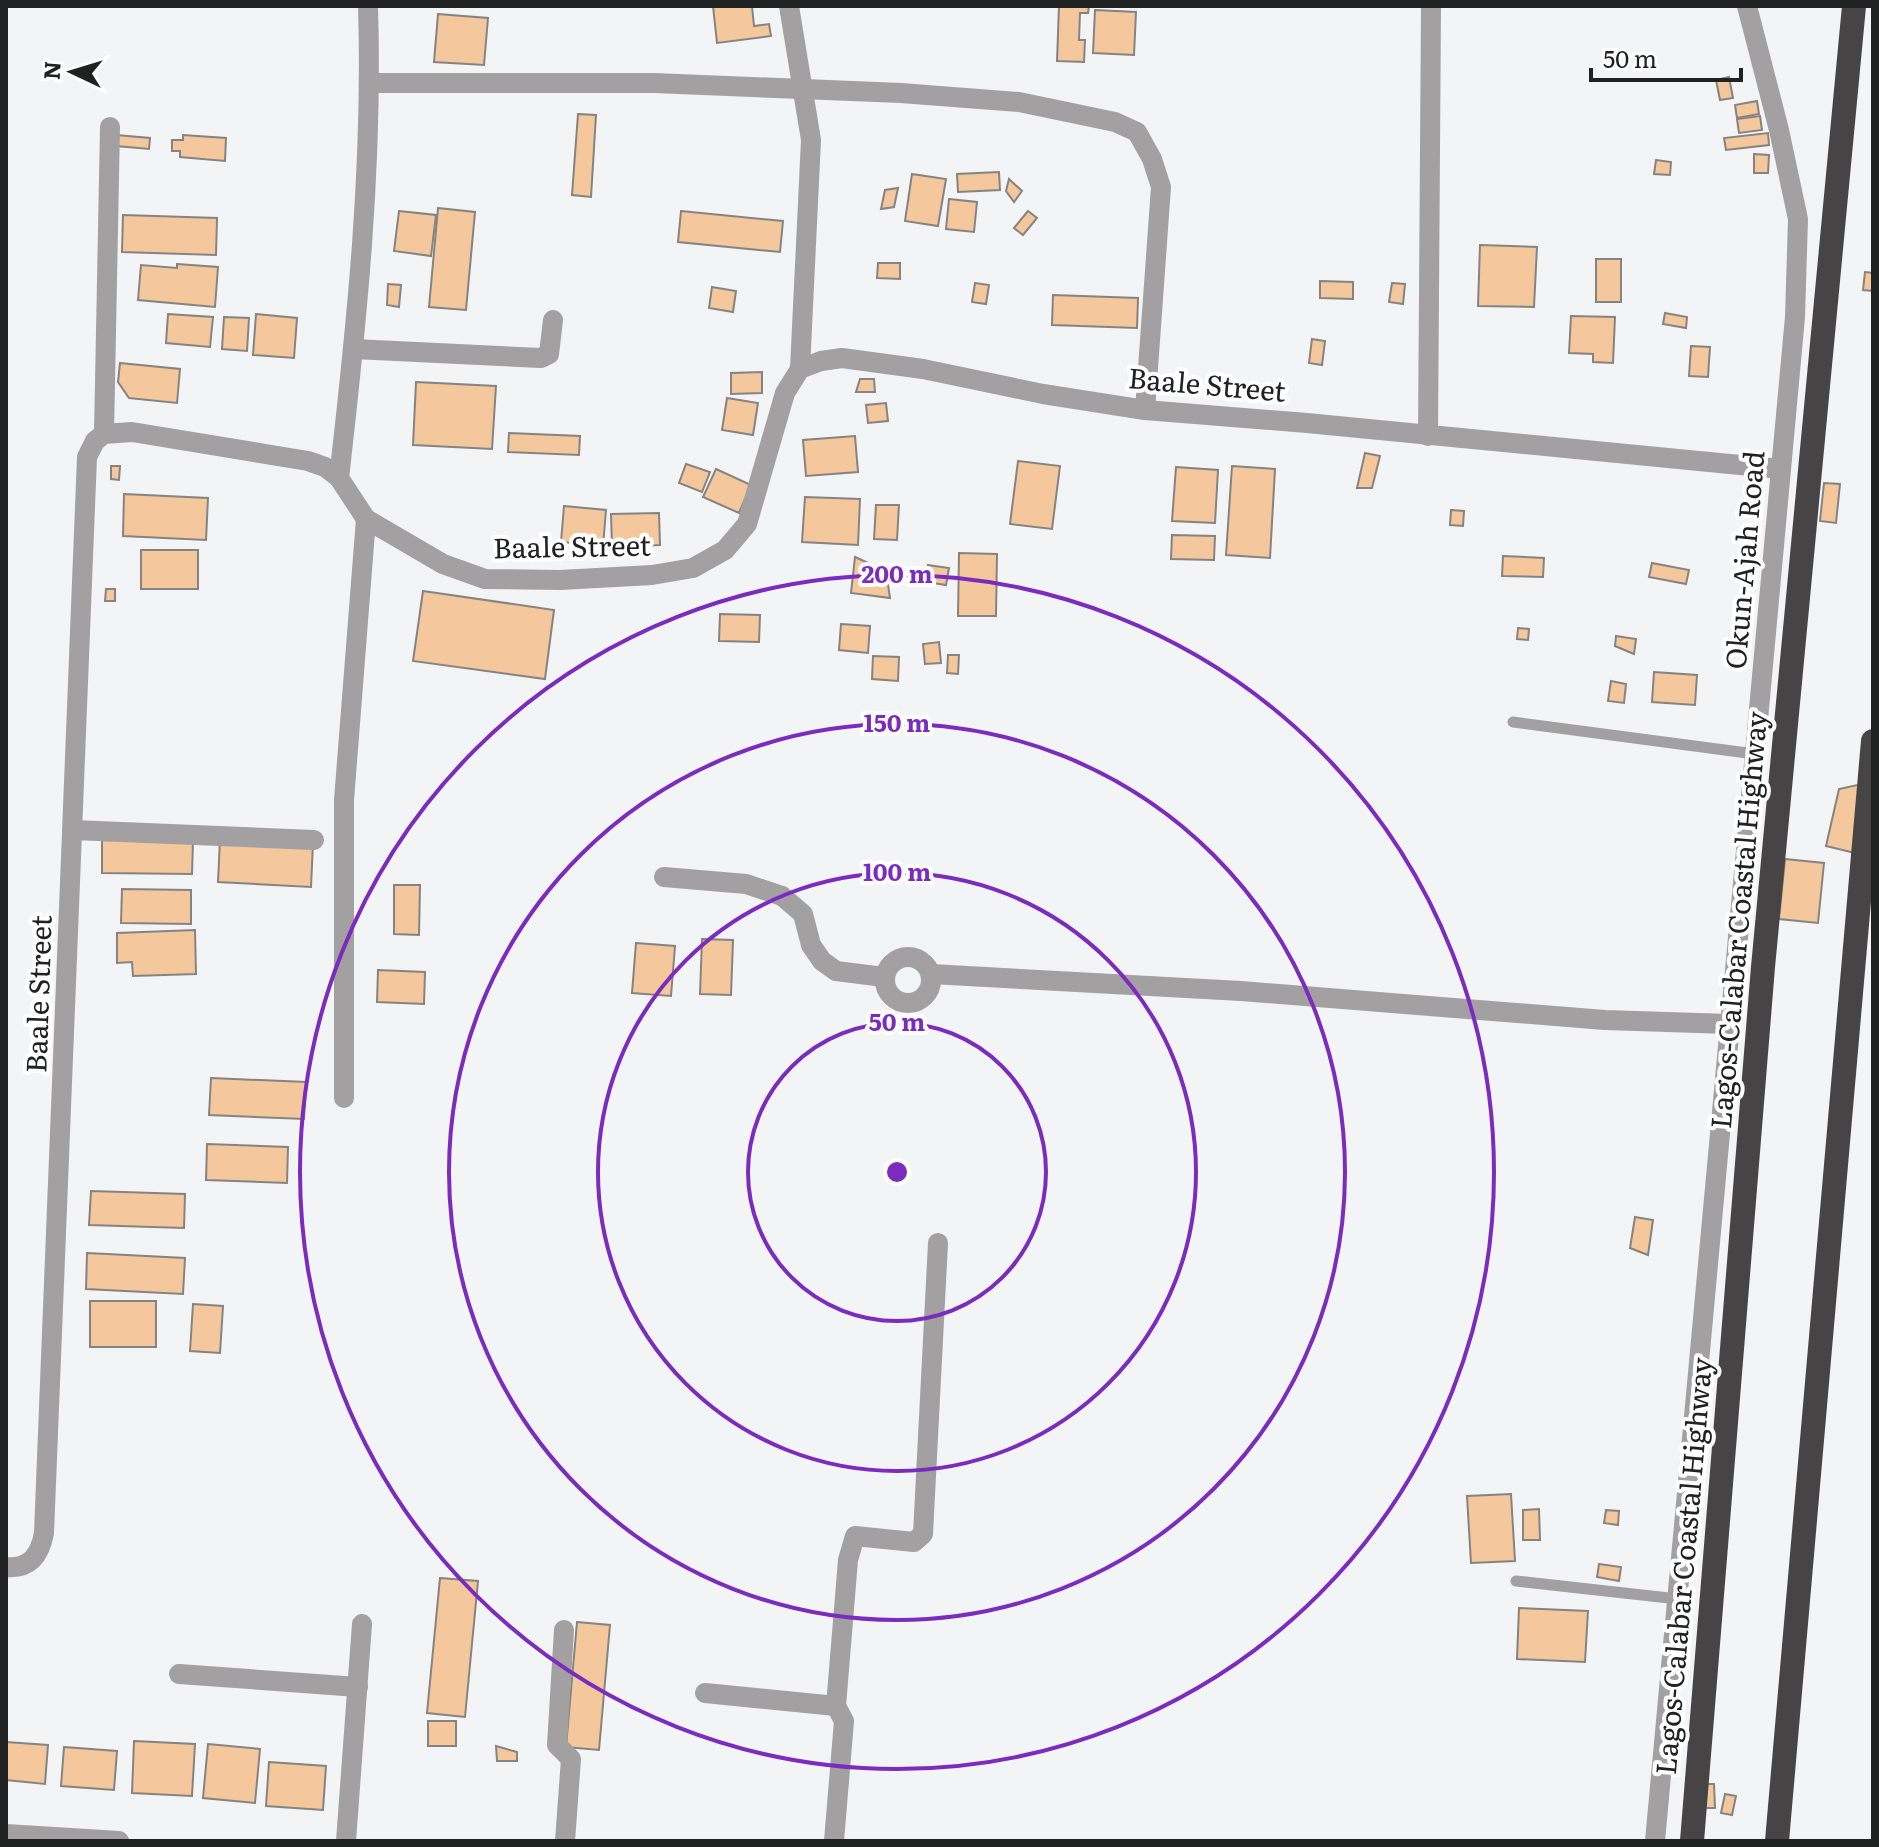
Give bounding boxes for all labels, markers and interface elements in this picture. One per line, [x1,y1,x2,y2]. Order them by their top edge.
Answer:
north arrow [32,32,112,112]
scale bar [1591,32,1741,82]
text: 50 m [1603,40,1657,75]
text: N [33,60,68,81]
street label: Baale Street [1127,355,1288,411]
street label: Okun-Ajah Road [1713,449,1773,671]
street label: Baale Street [493,523,652,567]
text: 200 m [861,555,933,590]
text: 150 m [864,704,930,739]
street label: Lagos-Calabar Coastal Highway [1698,709,1776,1130]
text: 100 m [863,853,931,888]
street label: Baale Street [13,914,61,1074]
text: 50 m [869,1003,925,1038]
centre of rings [883,1158,911,1186]
street label: Lagos-Calabar Coastal Highway [1643,1355,1721,1776]

